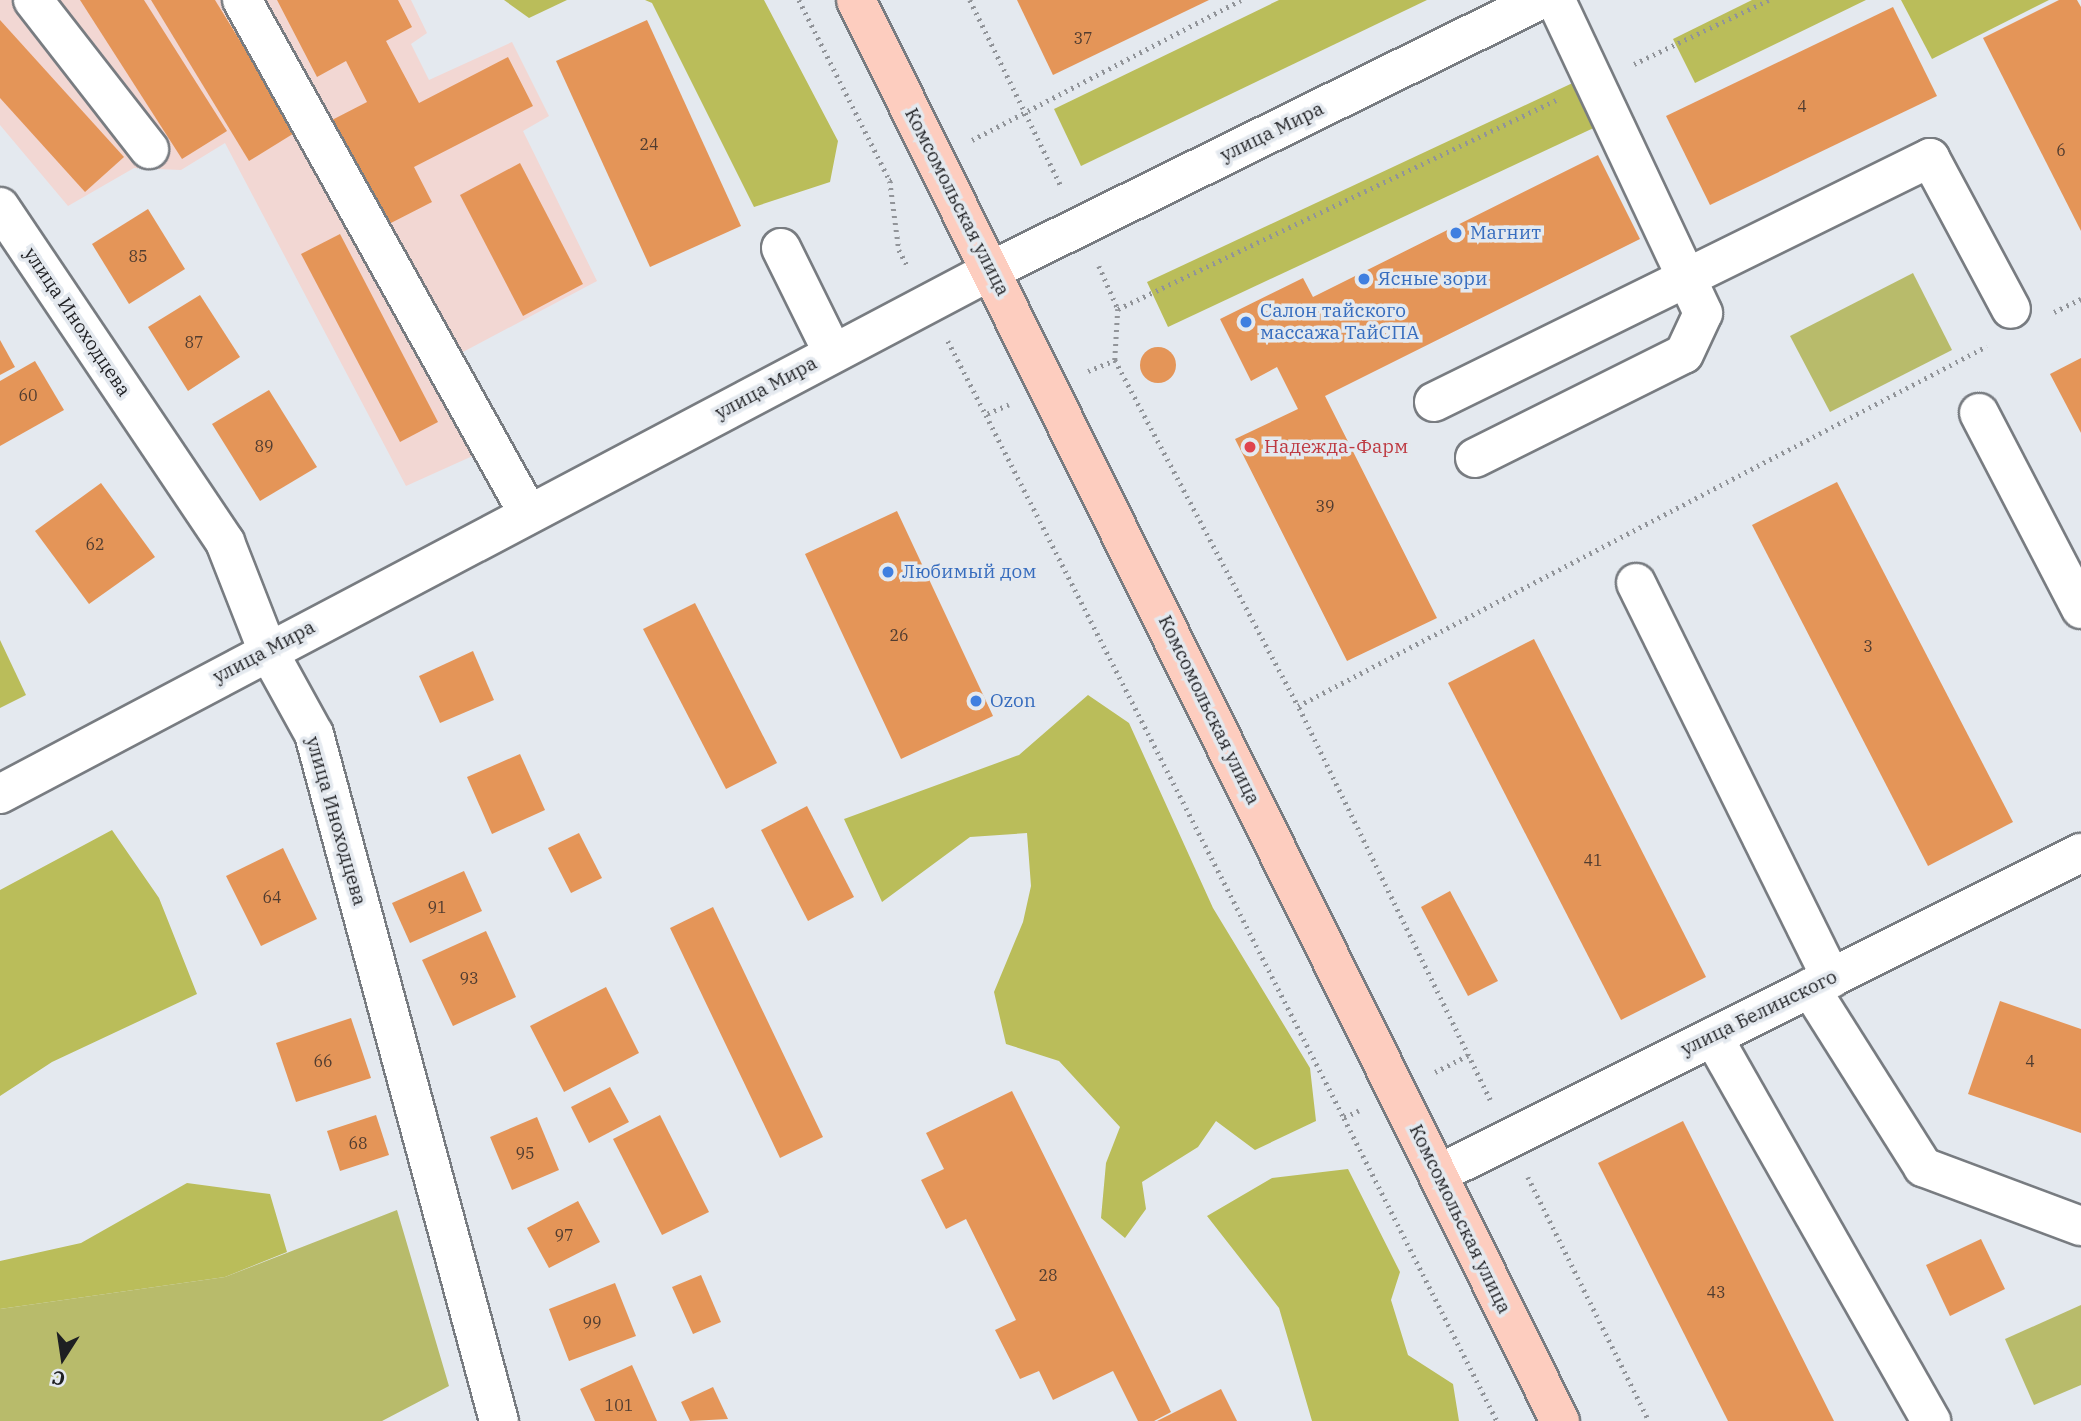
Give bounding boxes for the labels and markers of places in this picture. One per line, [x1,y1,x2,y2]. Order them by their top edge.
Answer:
place label: Магнит [1470,222,1541,244]
marker: Магнит [1448,225,1464,241]
place label: Ясные зори [1378,268,1487,290]
marker: Ясные зори [1356,271,1372,287]
place label: Салон тайского массажа ТайСПА [1260,300,1419,344]
marker: Салон тайского массажа ТайСПА [1238,314,1254,330]
place label: Надежда-Фарм [1264,436,1408,458]
marker: Надежда-Фарм [1242,439,1258,455]
place label: Любимый дом [902,561,1036,583]
marker: Любимый дом [880,564,896,580]
place label: Ozon [990,690,1036,712]
marker: Ozon [968,693,984,709]

